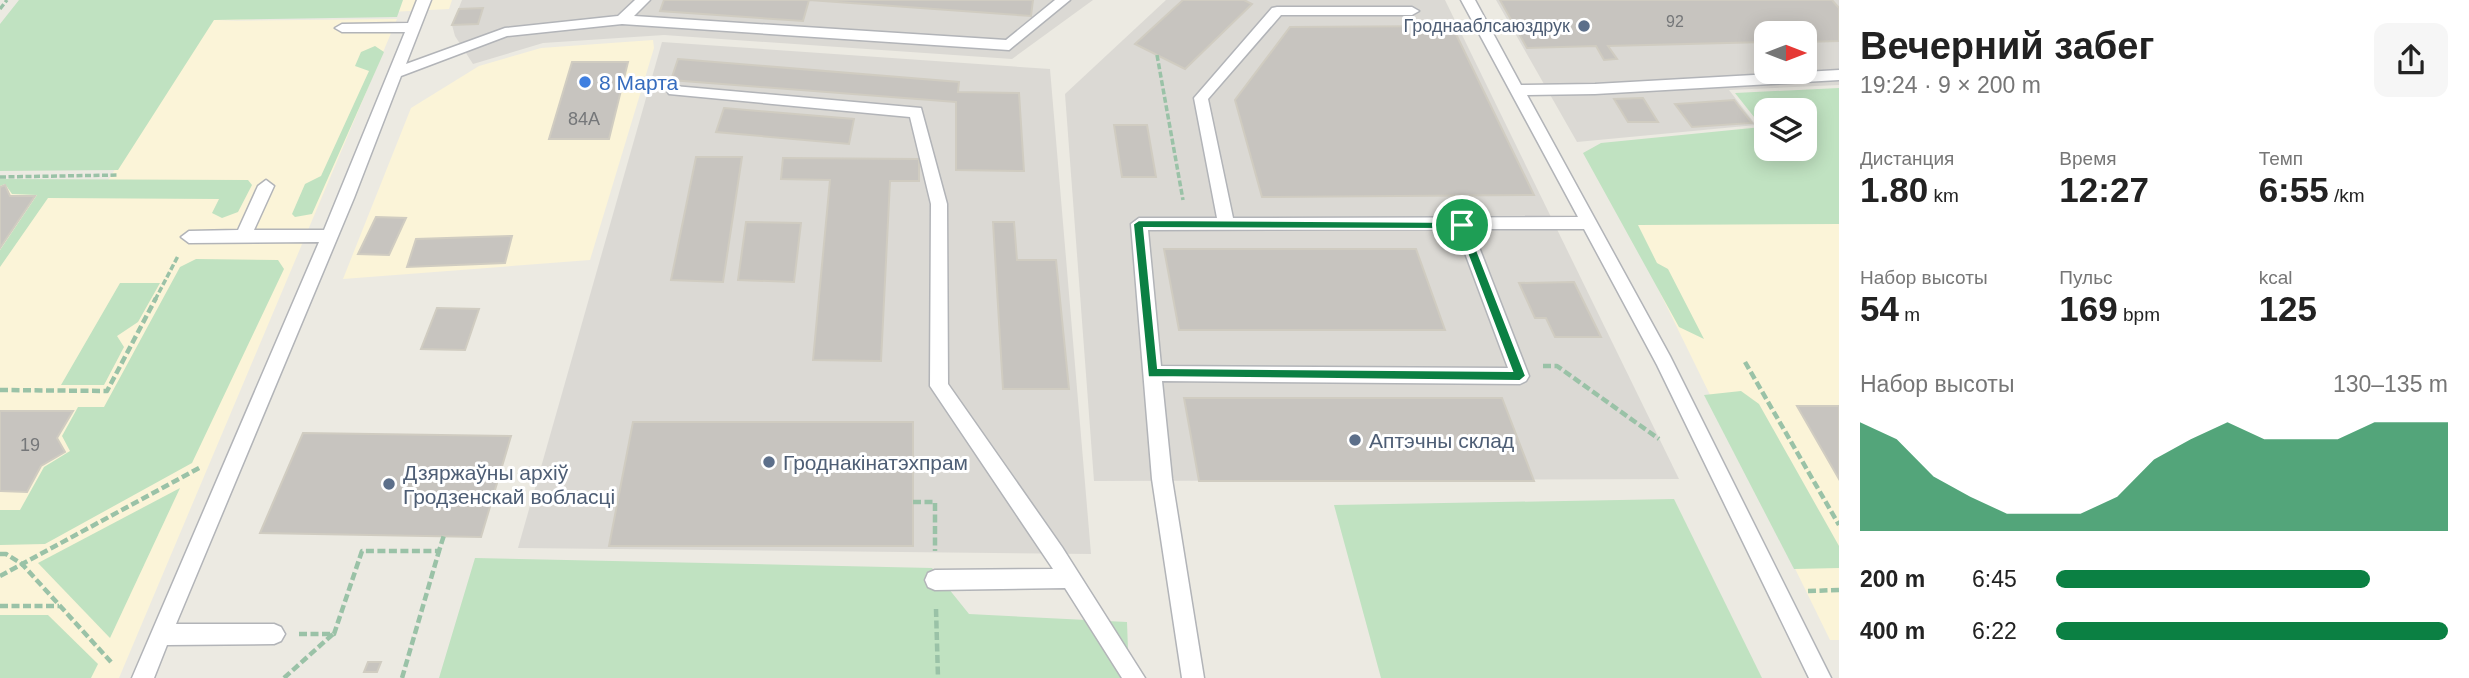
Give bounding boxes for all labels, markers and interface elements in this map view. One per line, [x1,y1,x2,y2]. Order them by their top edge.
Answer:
house number: 92 [1666,13,1684,30]
place label: Гроднааблсаюздрук [1404,16,1570,36]
marker: Гроднааблсаюздрук [1576,18,1592,34]
north arrow [1754,21,1816,84]
map controls [1754,21,1817,161]
button: share [2374,23,2448,97]
text: Вечерний забег [1860,25,2154,67]
place label: 8 Марта [599,71,679,94]
text: 19:24 · 9 × 200 m [1860,72,2041,98]
marker: 8 Марта [577,74,593,90]
button: layers [1754,98,1817,161]
house number: 84А [568,109,600,129]
text: Дистанция [1860,148,1954,169]
text: Время [2059,148,2117,169]
text: Темп [2259,148,2303,169]
text: 1.80 [1860,170,1928,209]
text: 12:27 [2059,170,2149,209]
text: 6:55 [2259,170,2329,209]
text: km [1928,185,1959,206]
text: /km [2329,185,2365,206]
pin [1432,195,1492,255]
icon: arrive [1443,206,1481,244]
text: Набор высоты [1860,267,1988,288]
text: Пульс [2059,267,2113,288]
text: kcal [2259,267,2292,288]
text: 54 [1860,289,1899,328]
text: 169 [2059,289,2118,328]
text: 125 [2259,289,2317,328]
text: m [1899,304,1920,325]
text: bpm [2118,304,2160,325]
text: Набор высоты [1860,371,2014,397]
text: 130–135 m [2333,371,2448,397]
place label: Аптэчны склад [1369,429,1514,452]
marker: Аптэчны склад [1347,432,1363,448]
house number: 19 [20,435,40,455]
place label: Гроднакінатэхпрам [783,451,968,474]
marker: Гроднакінатэхпрам [761,454,777,470]
place label: Дзяржаўны архіў Гродзенскай вобласці [403,461,615,508]
marker: Дзяржаўны архіў Гродзенскай вобласці [381,476,397,492]
text: 200 m [1860,566,1925,592]
text: 6:45 [1972,566,2017,592]
text: 400 m [1860,618,1925,644]
text: 6:22 [1972,618,2017,644]

